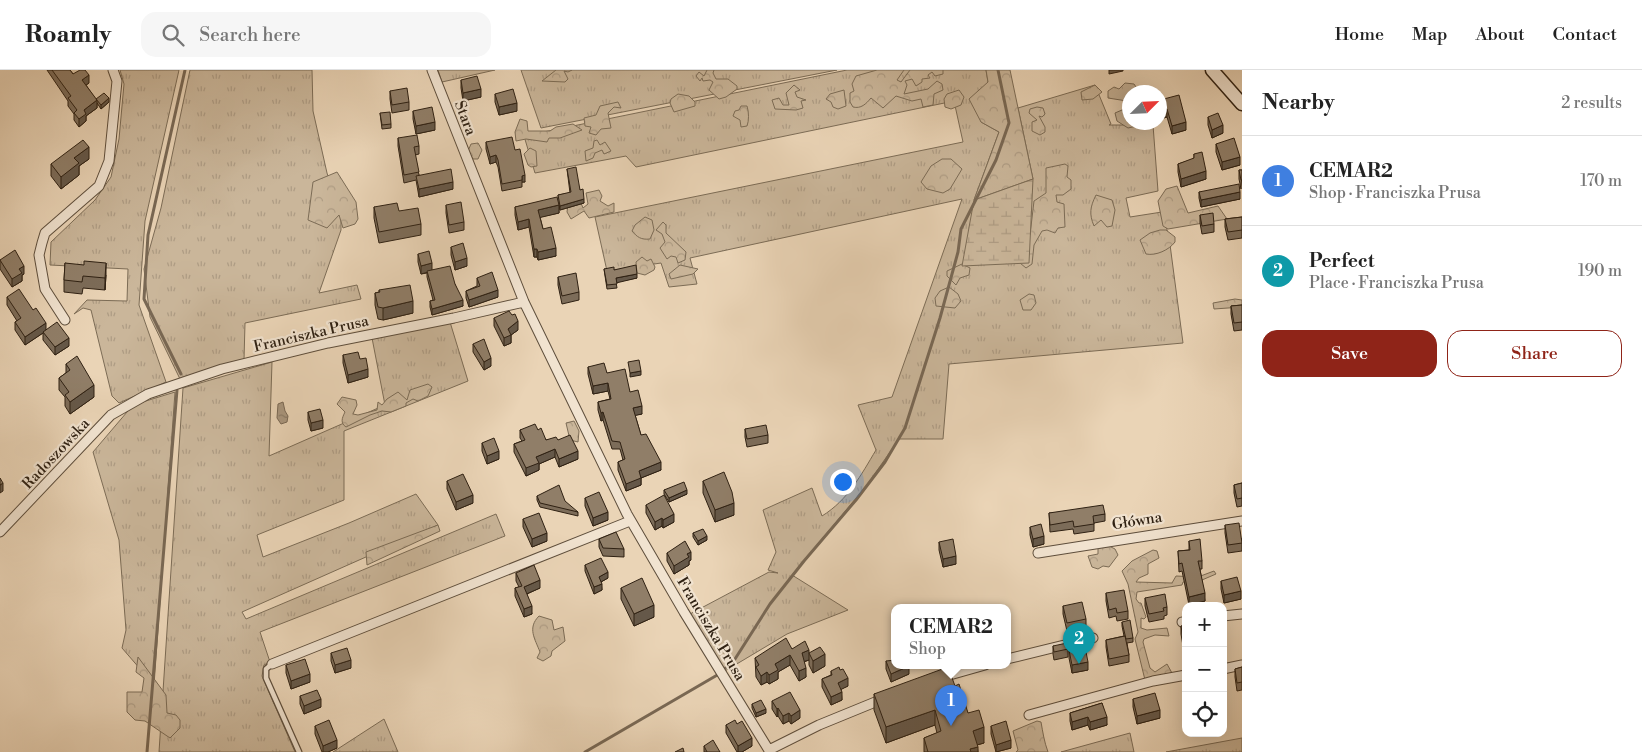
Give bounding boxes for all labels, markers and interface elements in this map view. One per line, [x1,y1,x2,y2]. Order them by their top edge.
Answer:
search box [141,12,491,57]
text: Roamly [25,20,111,50]
icon: search [159,21,187,49]
text: Search here [199,23,301,47]
text: Home [1335,23,1384,46]
text: Map [1412,23,1448,46]
text: About [1476,23,1525,46]
text: Contact [1553,23,1617,46]
north arrow [1122,85,1167,130]
text: Nearby [1262,90,1335,116]
text: 2 results [1561,93,1622,113]
street label: Stara [450,98,480,138]
text: CEMAR2 [1309,159,1393,183]
text: 1 [1274,171,1282,191]
text: 170 m [1580,171,1622,191]
text: Shop · Franciszka Prusa [1309,183,1481,203]
text: Perfect [1309,249,1374,273]
text: 2 [1273,261,1283,281]
text: 190 m [1578,261,1622,281]
text: Place · Franciszka Prusa [1309,273,1484,293]
street label: Franciszka Prusa [251,311,371,357]
button: Save [1262,330,1437,377]
button: Share [1447,330,1622,377]
street label: Radoszowska [18,414,94,493]
your location [830,469,856,495]
street label: Główna [1111,508,1164,534]
street label: Franciszka Prusa [673,574,750,685]
map controls [1182,602,1227,737]
button: + [1182,602,1227,647]
popup [891,604,1011,669]
text: CEMAR2 [909,615,993,639]
pin: 2 [1063,623,1095,664]
text: Shop [909,639,946,659]
button: − [1182,647,1227,692]
pin: 1 [935,685,967,726]
button: locate [1182,692,1227,737]

